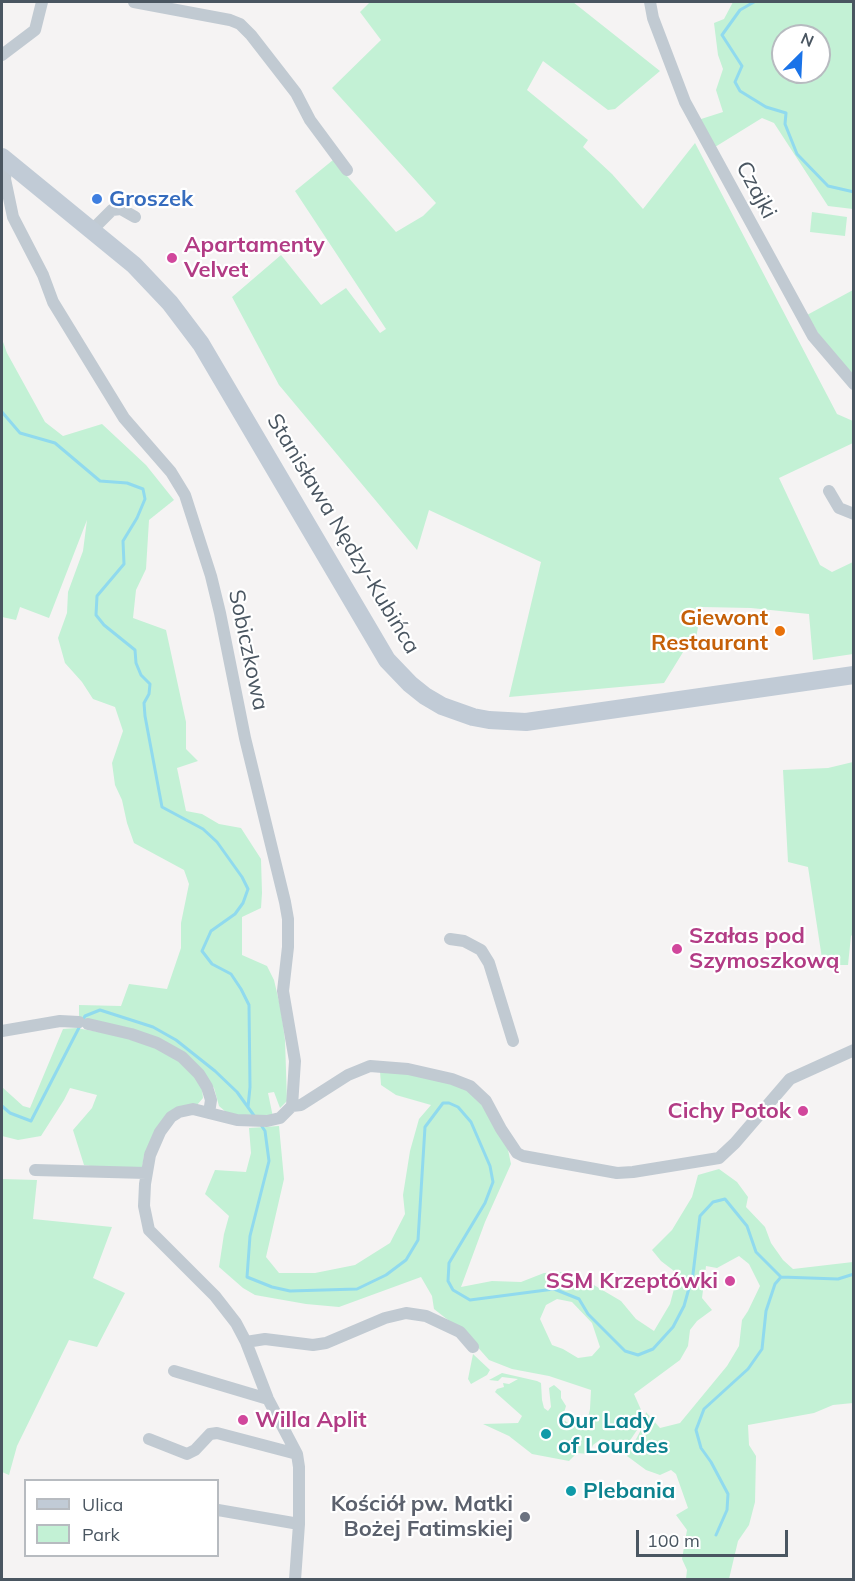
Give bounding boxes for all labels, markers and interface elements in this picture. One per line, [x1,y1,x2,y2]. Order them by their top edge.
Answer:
north arrow [771,24,831,84]
text: N [798,28,817,51]
street label: Czajki [730,157,782,223]
place label: Groszek [109,186,193,212]
marker: Groszek [90,192,104,206]
place label: Apartamenty Velvet [184,232,325,284]
marker: Apartamenty Velvet [165,251,179,265]
street label: Stanisława Nędzy-Kubińca [261,409,425,659]
street label: Sobiczkowa [222,587,274,713]
place label: Giewont Restaurant [651,605,768,656]
marker: Giewont Restaurant [773,624,787,638]
place label: Szałas pod Szymoszkową [689,923,839,974]
marker: Szałas pod Szymoszkową [670,942,684,956]
place label: Cichy Potok [668,1098,791,1124]
marker: Cichy Potok [796,1104,810,1118]
place label: SSM Krzeptówki [546,1268,718,1294]
marker: SSM Krzeptówki [723,1274,737,1288]
place label: Willa Aplit [255,1407,367,1433]
place label: Our Lady of Lourdes [558,1408,669,1460]
marker: Willa Aplit [236,1413,250,1427]
marker: Our Lady of Lourdes [539,1427,553,1441]
place label: Plebania [583,1478,675,1504]
legend [24,1479,219,1557]
marker: Plebania [564,1484,578,1498]
place label: Kościół pw. Matki Bożej Fatimskiej [331,1491,513,1542]
text: Ulica [82,1493,123,1516]
marker: Kościół pw. Matki Bożej Fatimskiej [518,1510,532,1524]
scale bar [639,1518,790,1556]
text: Park [82,1523,120,1546]
text: 100 m [647,1529,700,1552]

